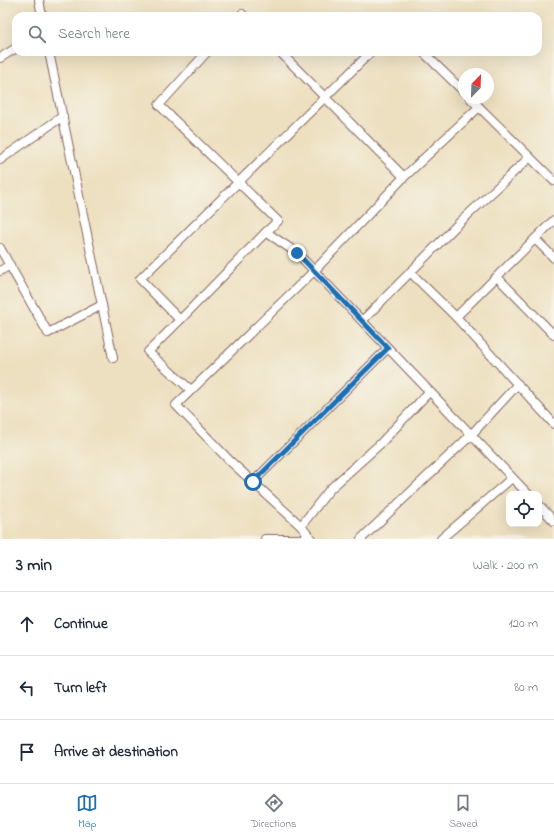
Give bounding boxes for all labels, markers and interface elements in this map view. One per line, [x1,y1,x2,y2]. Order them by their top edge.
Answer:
search box [12,12,542,56]
icon: search [26,23,48,45]
text: Search here [58,23,130,45]
north arrow [458,68,494,104]
route end [288,244,306,262]
route start [244,473,262,491]
map controls [506,491,542,527]
button: locate [506,491,542,527]
text: 3 min [16,553,52,578]
text: Walk · 200 m [473,556,538,575]
icon: ahead [16,613,38,635]
text: Continue [54,613,108,635]
text: 120 m [508,614,538,633]
icon: left [16,677,38,699]
text: Turn left [54,677,107,699]
text: 80 m [514,678,538,697]
icon: arrive [16,741,38,763]
text: Arrive at destination [54,741,178,763]
tab: Map [76,792,98,832]
tab: Directions [251,792,297,832]
tab: Saved [449,792,478,832]

